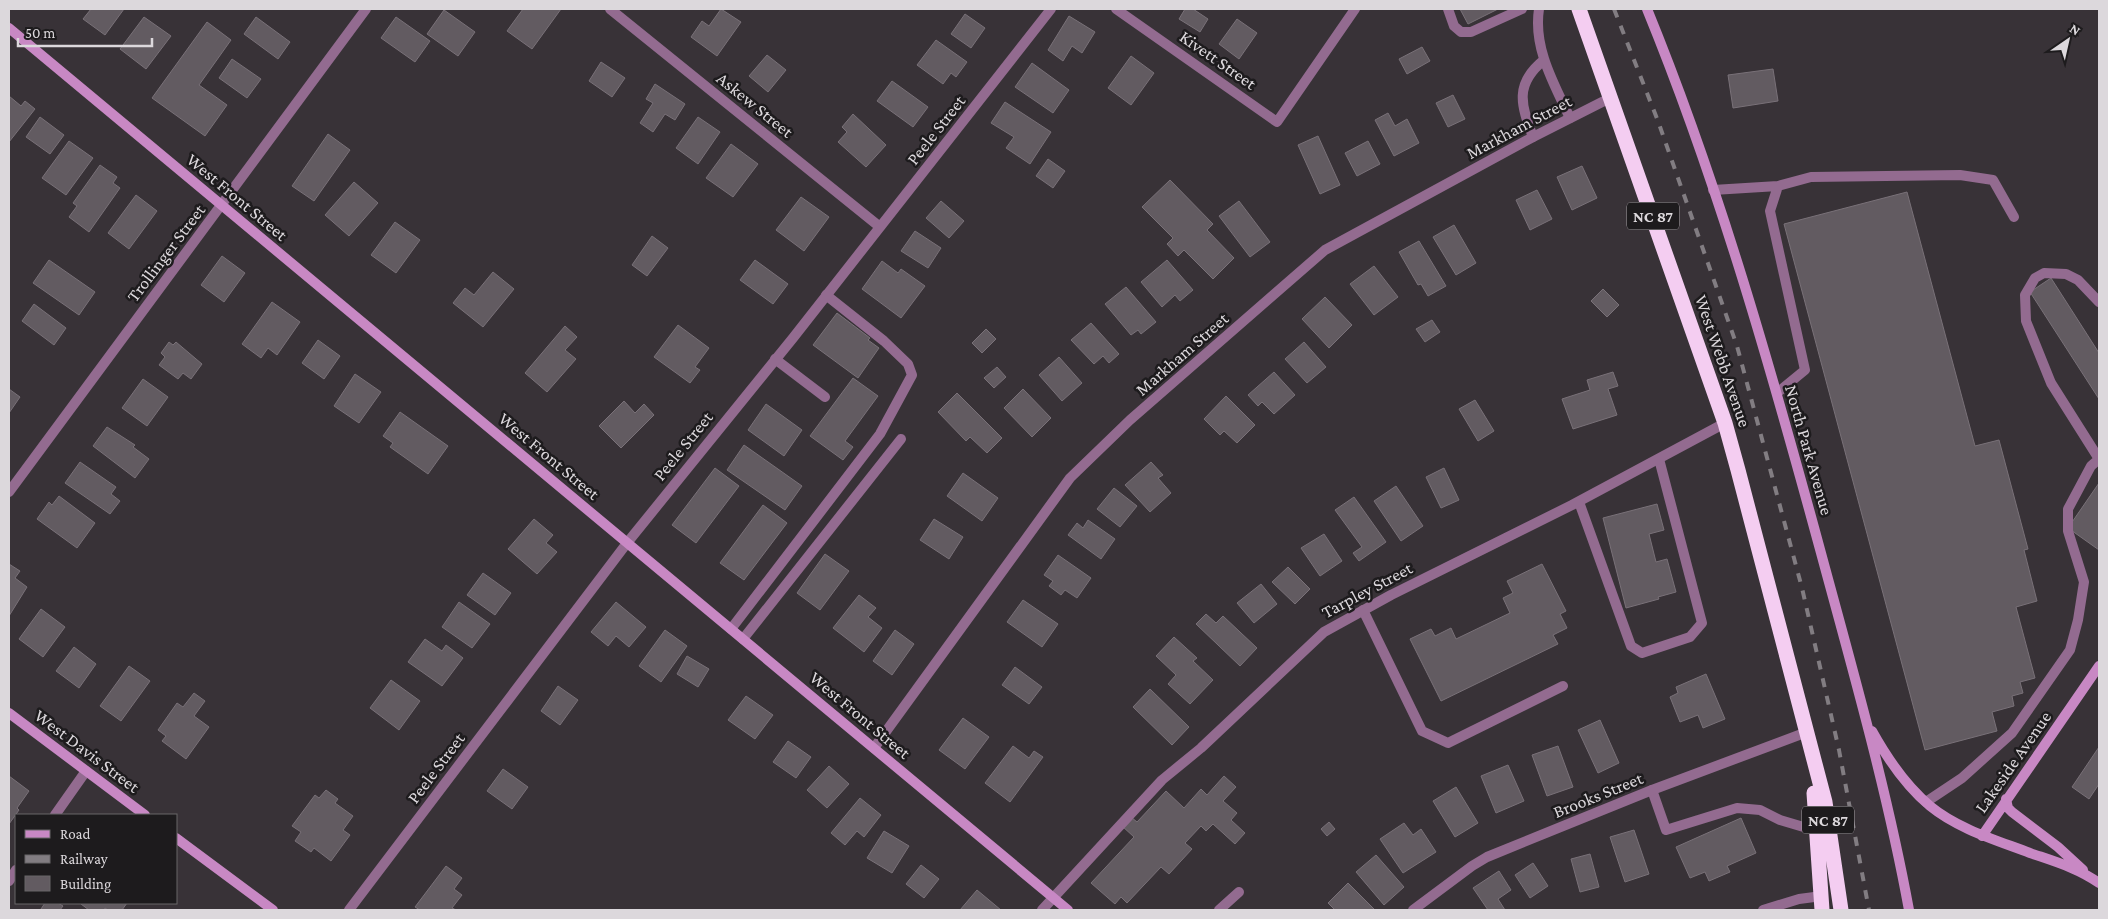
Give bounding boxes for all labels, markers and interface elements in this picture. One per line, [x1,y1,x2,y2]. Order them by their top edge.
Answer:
scale bar [18,15,151,47]
north arrow [2043,15,2093,65]
text: N [2067,20,2084,39]
text: 50 m [25,25,55,41]
street label: Kivett Street [1176,26,1261,94]
street label: Askew Street [713,68,798,143]
street label: Peele Street [903,90,970,169]
street label: Markham Street [1463,90,1576,163]
street label: West Front Street [183,149,292,245]
street label: Trollinger Street [123,199,210,306]
road number: NC 87 [1627,202,1679,230]
street label: West Webb Avenue [1691,292,1755,430]
street label: Markham Street [1132,308,1233,400]
street label: North Park Avenue [1781,383,1837,517]
street label: Peele Street [649,407,717,484]
street label: West Front Street [495,408,604,504]
street label: Tarpley Street [1318,557,1417,622]
street label: West Front Street [806,667,915,763]
street label: West Davis Street [31,705,144,798]
street label: Lakeside Avenue [1971,707,2055,817]
street label: Peele Street [403,728,469,807]
street label: Brooks Street [1550,768,1647,822]
road number: NC 87 [1802,806,1854,834]
legend [15,814,178,904]
text: Road [60,826,91,842]
text: Railway [60,851,108,868]
text: Building [60,876,111,893]

